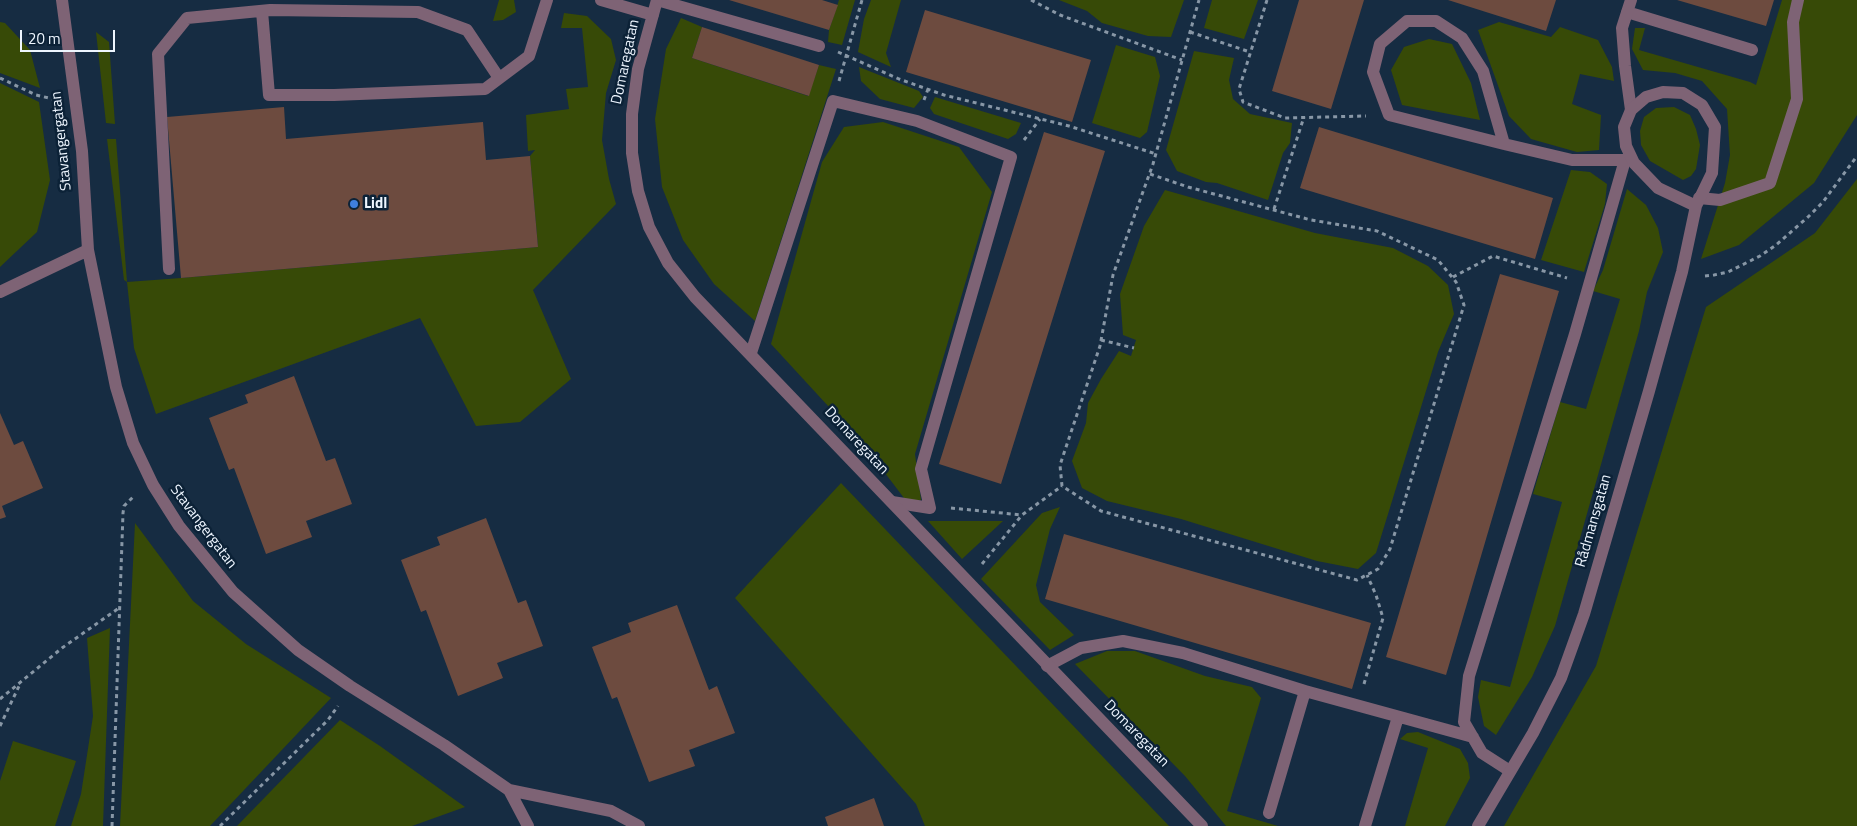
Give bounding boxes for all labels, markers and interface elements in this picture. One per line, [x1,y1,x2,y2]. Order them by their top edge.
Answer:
street label: Domaregatan [608,18,644,106]
scale bar [22,20,118,52]
text: 20 m [28,27,61,50]
street label: Stavangergatan [48,90,76,192]
place label: Lidl [364,195,387,213]
marker: Lidl [348,198,360,210]
street label: Domaregatan [820,403,892,479]
street label: Rådmansgatan [1572,472,1616,570]
street label: Stavangergatan [166,482,240,572]
street label: Domaregatan [1100,697,1172,771]

